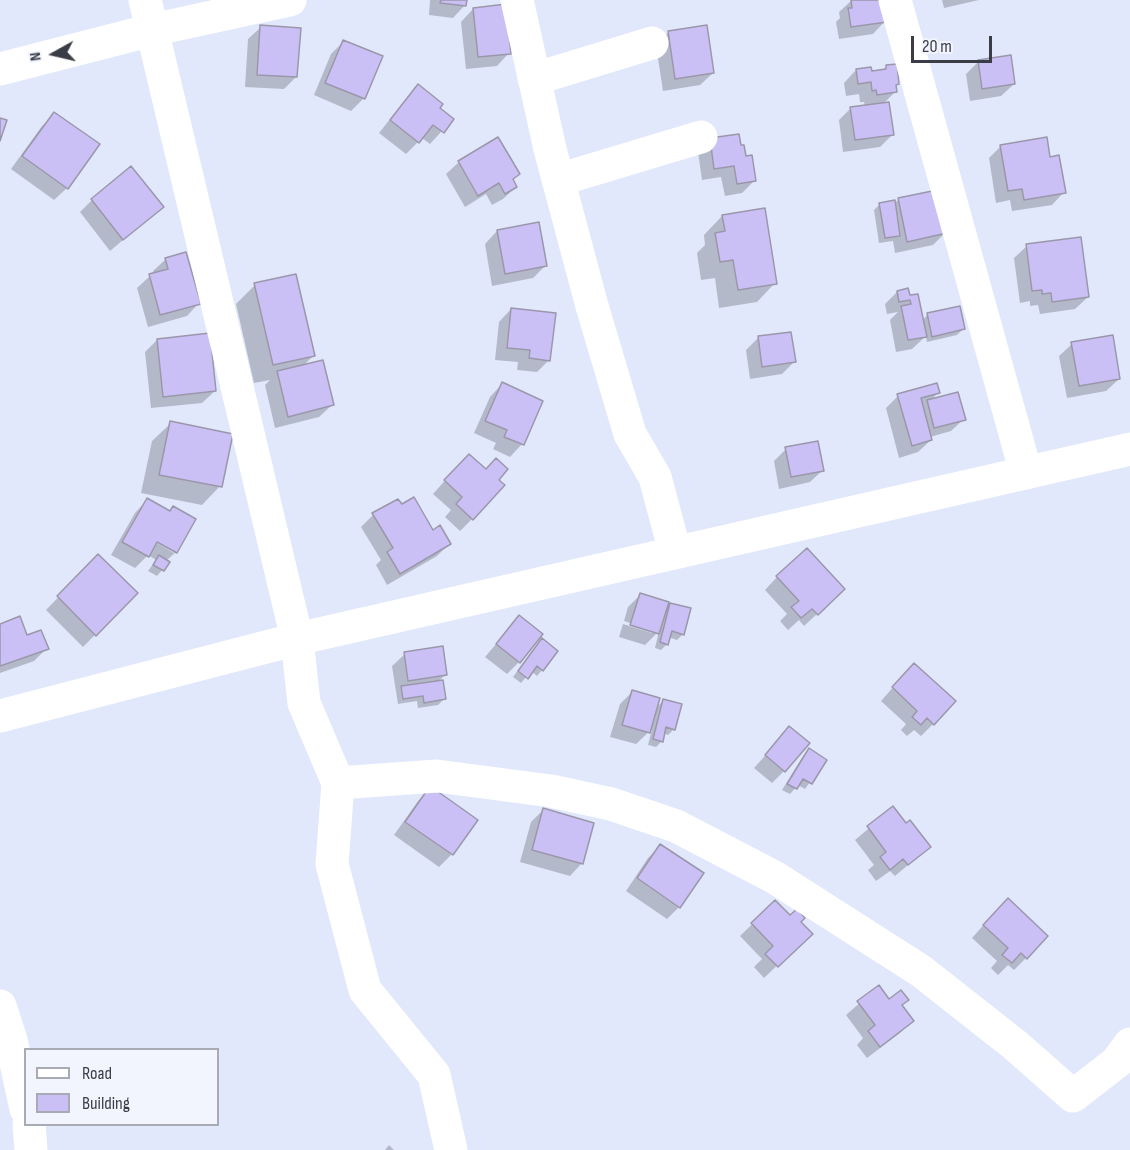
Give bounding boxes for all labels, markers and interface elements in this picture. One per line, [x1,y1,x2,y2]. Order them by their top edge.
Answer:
north arrow [24,24,84,84]
scale bar [914,24,995,62]
text: 20 m [922,36,952,57]
text: N [26,51,46,62]
legend [24,1048,219,1126]
text: Road [82,1063,112,1084]
text: Building [82,1093,130,1114]

